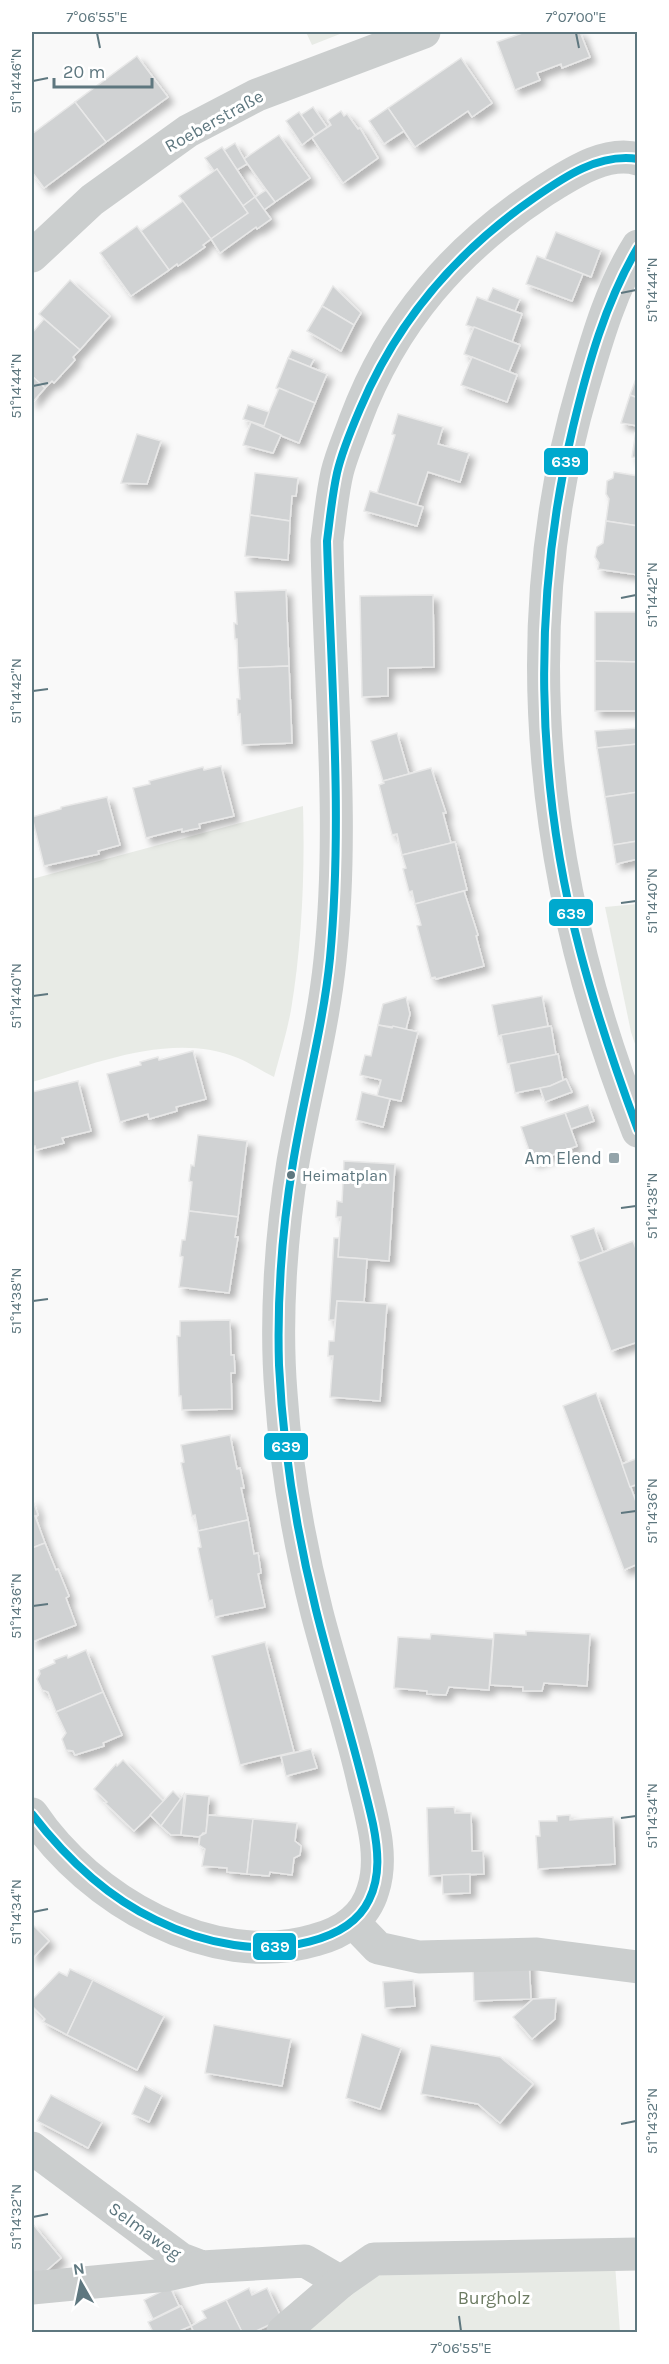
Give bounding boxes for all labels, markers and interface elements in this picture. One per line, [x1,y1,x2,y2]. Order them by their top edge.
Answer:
text: 7°06'55"E [66,8,128,26]
text: 7°07'00"E [546,8,606,26]
text: 51°14'46"N [7,48,25,114]
scale bar [54,51,152,89]
text: 20 m [63,61,105,83]
street label: Roeberstraße [161,85,267,157]
text: 51°14'44"N [643,257,661,323]
text: 51°14'44"N [7,353,25,419]
line badge: 639 [543,447,589,476]
text: 639 [551,452,581,471]
text: 51°14'42"N [643,562,661,628]
text: 51°14'42"N [7,658,25,724]
text: 51°14'40"N [643,868,661,934]
line badge: 639 [548,898,594,927]
text: 639 [556,904,586,923]
text: 51°14'40"N [7,963,25,1029]
place label: Am Elend [525,1147,602,1169]
marker: Am Elend [607,1151,621,1165]
place label: Heimatplan [302,1166,388,1185]
marker: Heimatplan [285,1169,297,1181]
text: 51°14'38"N [643,1173,661,1239]
text: 51°14'38"N [7,1268,25,1334]
line badge: 639 [263,1432,309,1461]
text: 639 [271,1437,301,1456]
text: 51°14'36"N [643,1478,661,1544]
text: 51°14'36"N [7,1573,25,1639]
text: 51°14'34"N [643,1783,661,1849]
text: 51°14'34"N [7,1879,25,1945]
line badge: 639 [252,1932,297,1961]
text: 639 [260,1937,290,1956]
text: 51°14'32"N [643,2088,661,2154]
text: 51°14'32"N [7,2184,25,2250]
street label: Selmaweg [104,2197,186,2265]
north arrow [51,2253,111,2313]
text: N [72,2258,86,2279]
park label: Burgholz [458,2287,530,2309]
text: 7°06'55"E [430,2339,492,2357]

